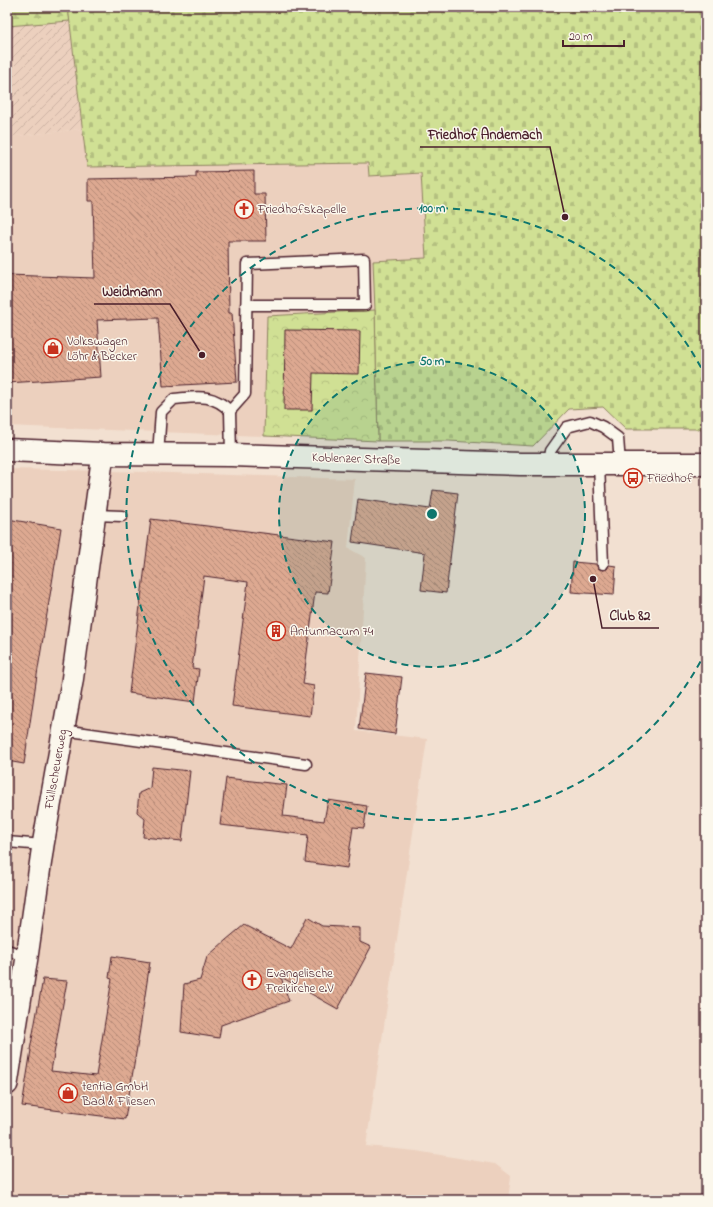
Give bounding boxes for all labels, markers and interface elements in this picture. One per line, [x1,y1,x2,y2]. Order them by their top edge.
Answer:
scale bar [563,22,624,48]
text: 20 m [569,28,592,46]
callout: Friedhof Andernach [420,121,550,147]
text: Friedhof Andernach [427,125,542,146]
church icon: Friedhofskapelle [233,198,255,220]
place label: Friedhofskapelle [257,200,346,219]
text: 100 m [419,200,446,218]
callout: Weidmann [94,278,170,304]
text: Weidmann [102,282,162,303]
place label: Volkswagen Löhr & Becker [66,332,138,366]
shop icon: Volkswagen Löhr & Becker [42,337,64,359]
text: 50 m [420,353,445,371]
street label: Koblenzer Straße [311,448,401,470]
bus stop icon: Friedhof [622,467,644,489]
place label: Friedhof [646,469,694,488]
centre of rings [425,507,439,521]
callout: Club 82 [602,602,659,628]
text: Club 82 [609,606,651,627]
building icon: Antunnacum 74 [265,620,287,642]
place label: Antunnacum 74 [290,622,374,641]
street label: Füllscheuerweg [39,727,73,812]
place label: Evangelische Freikirche e.V [265,964,334,998]
church icon: Evangelische Freikirche e.V [241,969,263,991]
place label: tentia GmbH Bad & Fliesen [81,1077,155,1111]
shop icon: tentia GmbH Bad & Fliesen [57,1082,79,1104]

